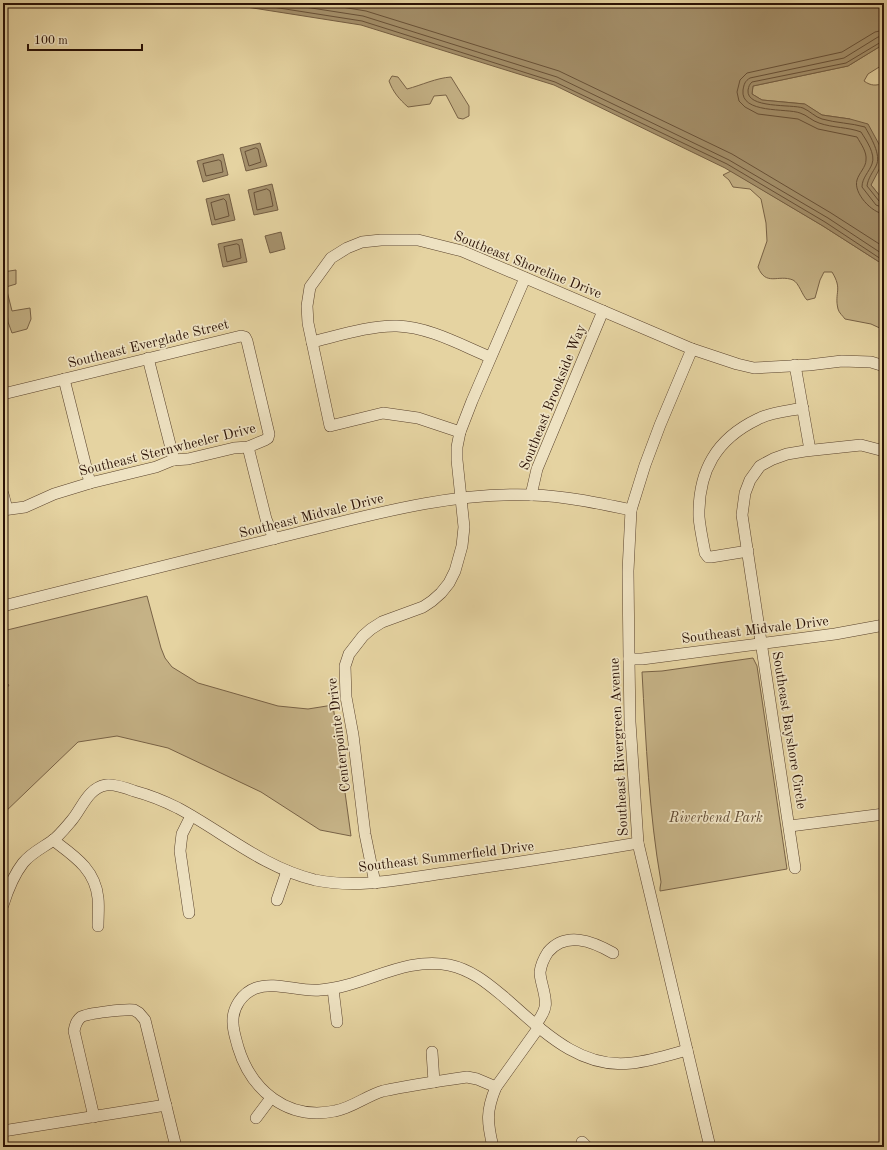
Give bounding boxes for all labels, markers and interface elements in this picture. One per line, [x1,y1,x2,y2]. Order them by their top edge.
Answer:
scale bar [28,26,142,52]
text: 100 m [34,35,68,47]
street label: Southeast Shoreline Drive [452,229,604,301]
street label: Southeast Everglade Street [66,317,230,371]
street label: Southeast Brookside Way [517,322,589,472]
street label: Southeast Sternwheeler Drive [77,421,257,479]
street label: Southeast Midvale Drive [238,491,385,541]
street label: Southeast Midvale Drive [681,614,830,646]
street label: Southeast Bayshore Circle [770,650,808,810]
street label: Southeast Rivergreen Avenue [607,657,631,837]
street label: Centerpointe Drive [325,677,353,793]
park label: Riverbend Park [668,811,763,825]
street label: Southeast Summerfield Drive [357,839,535,875]

